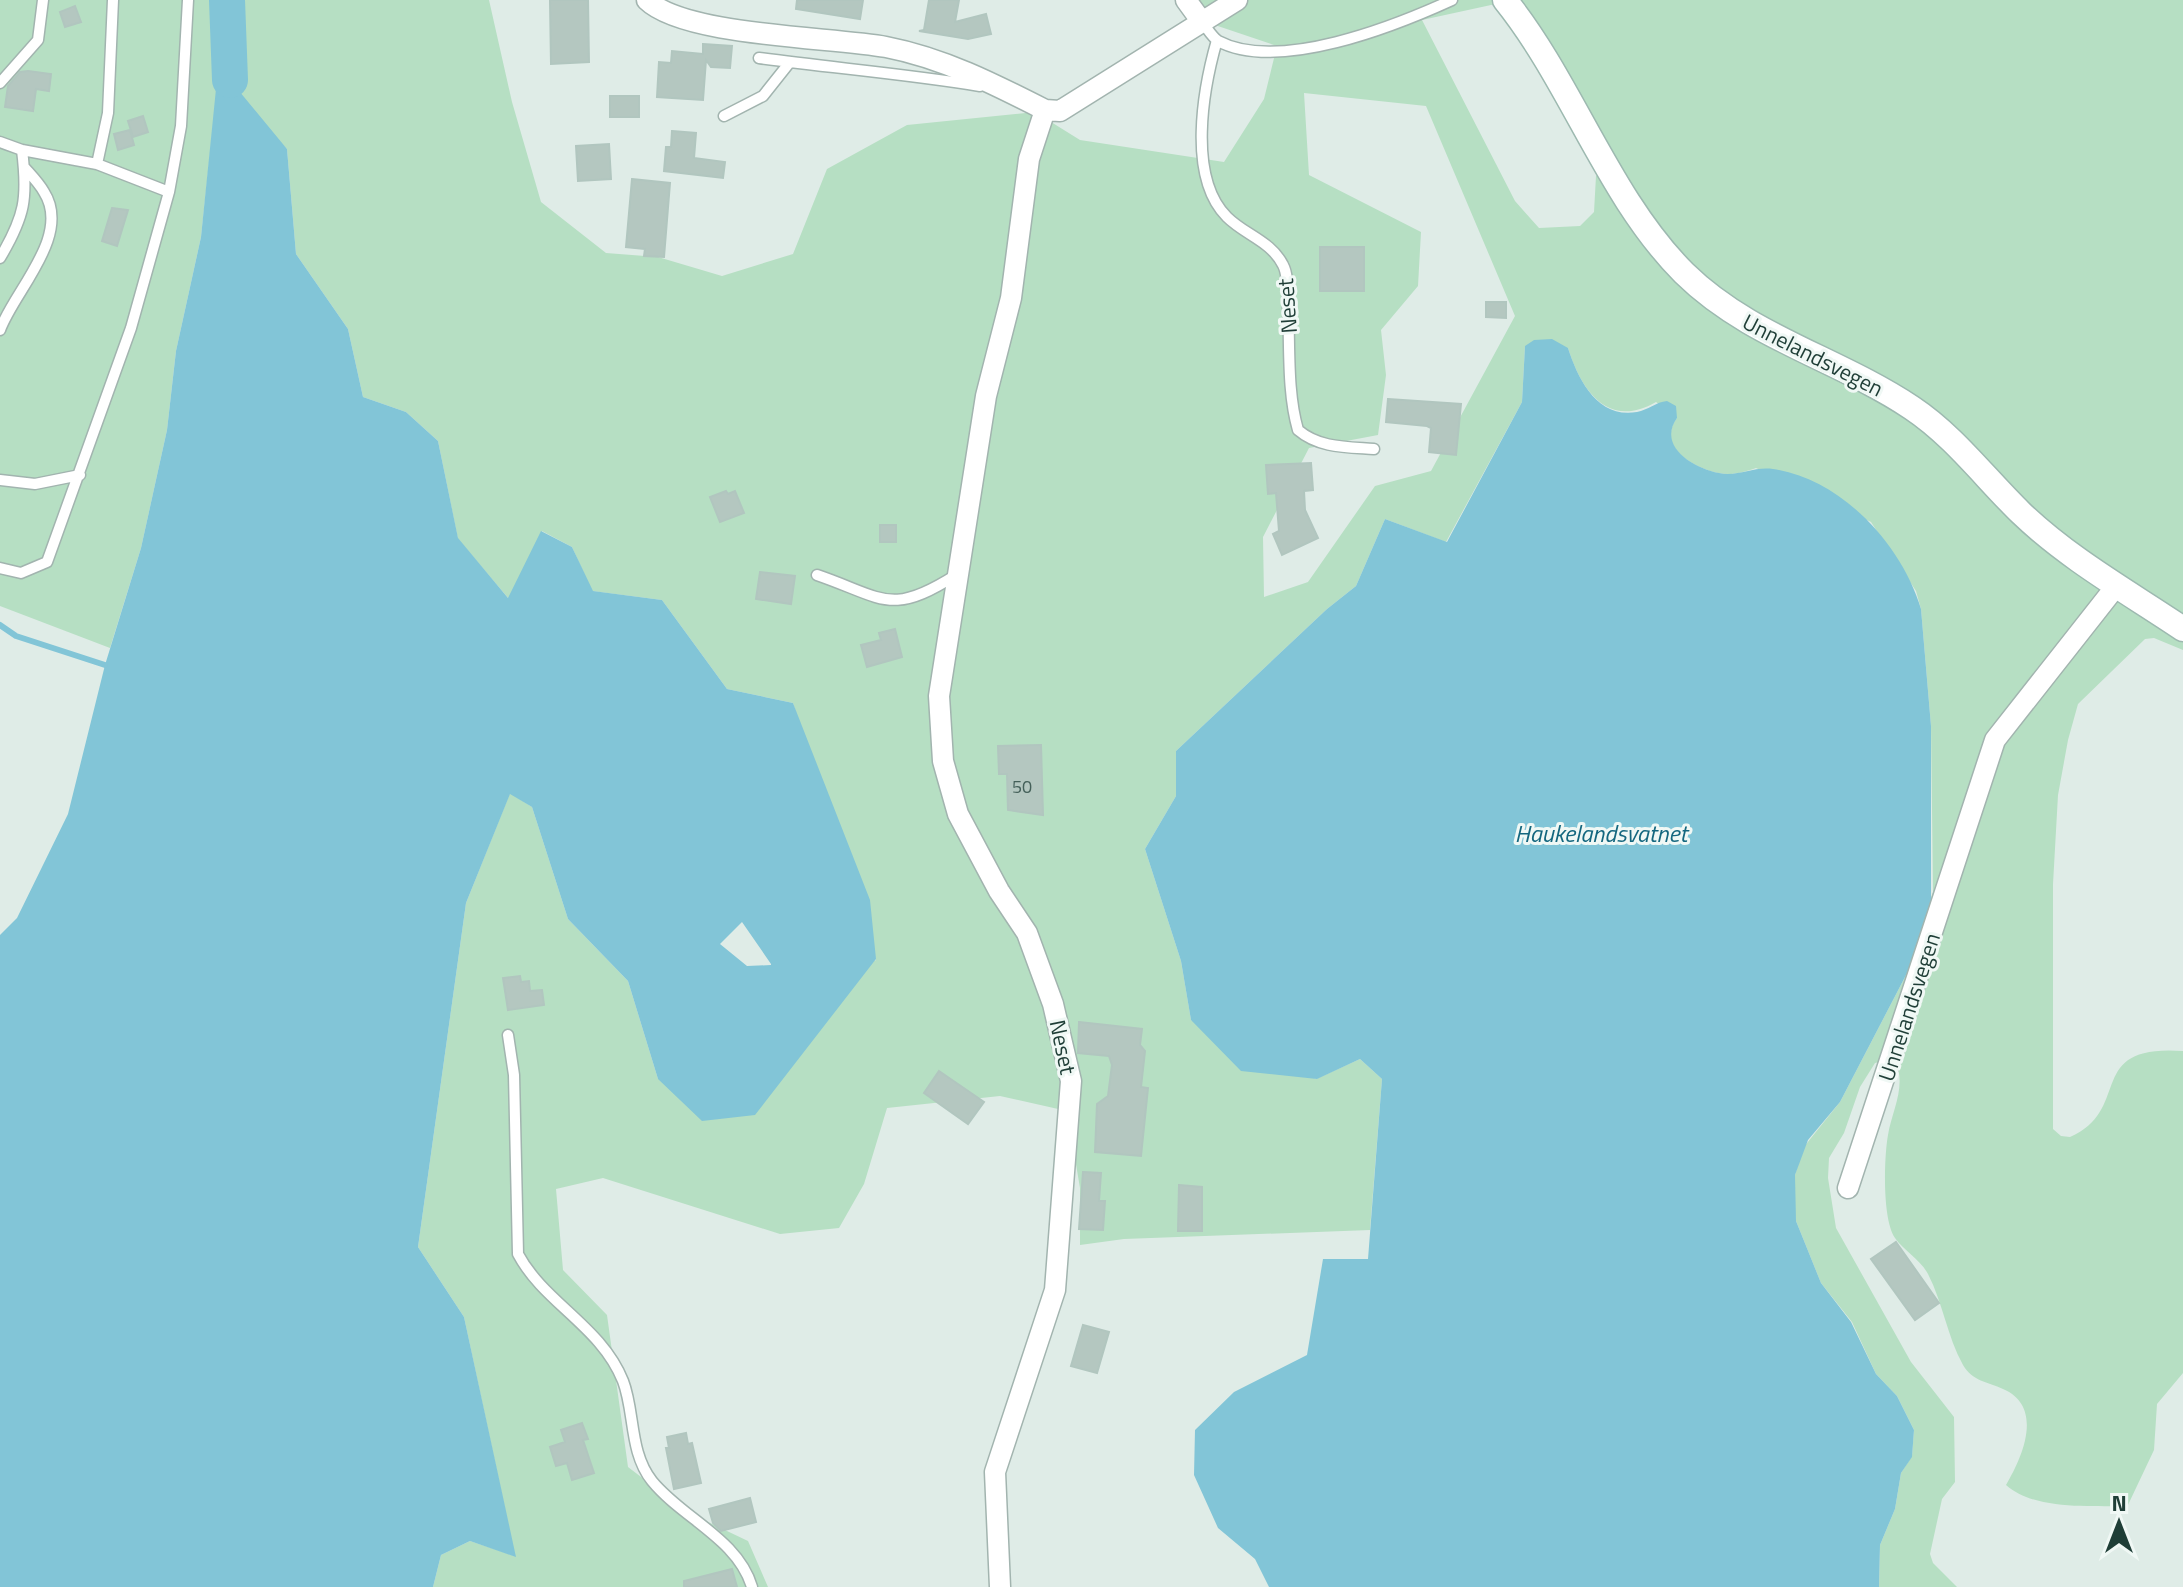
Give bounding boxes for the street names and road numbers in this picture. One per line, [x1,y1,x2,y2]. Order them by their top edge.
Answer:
street label: Neset [1268,277,1306,335]
street label: Unnelandsvegen [1737,305,1889,405]
street label: Unnelandsvegen [1869,928,1949,1086]
street label: Neset [1041,1017,1085,1078]

